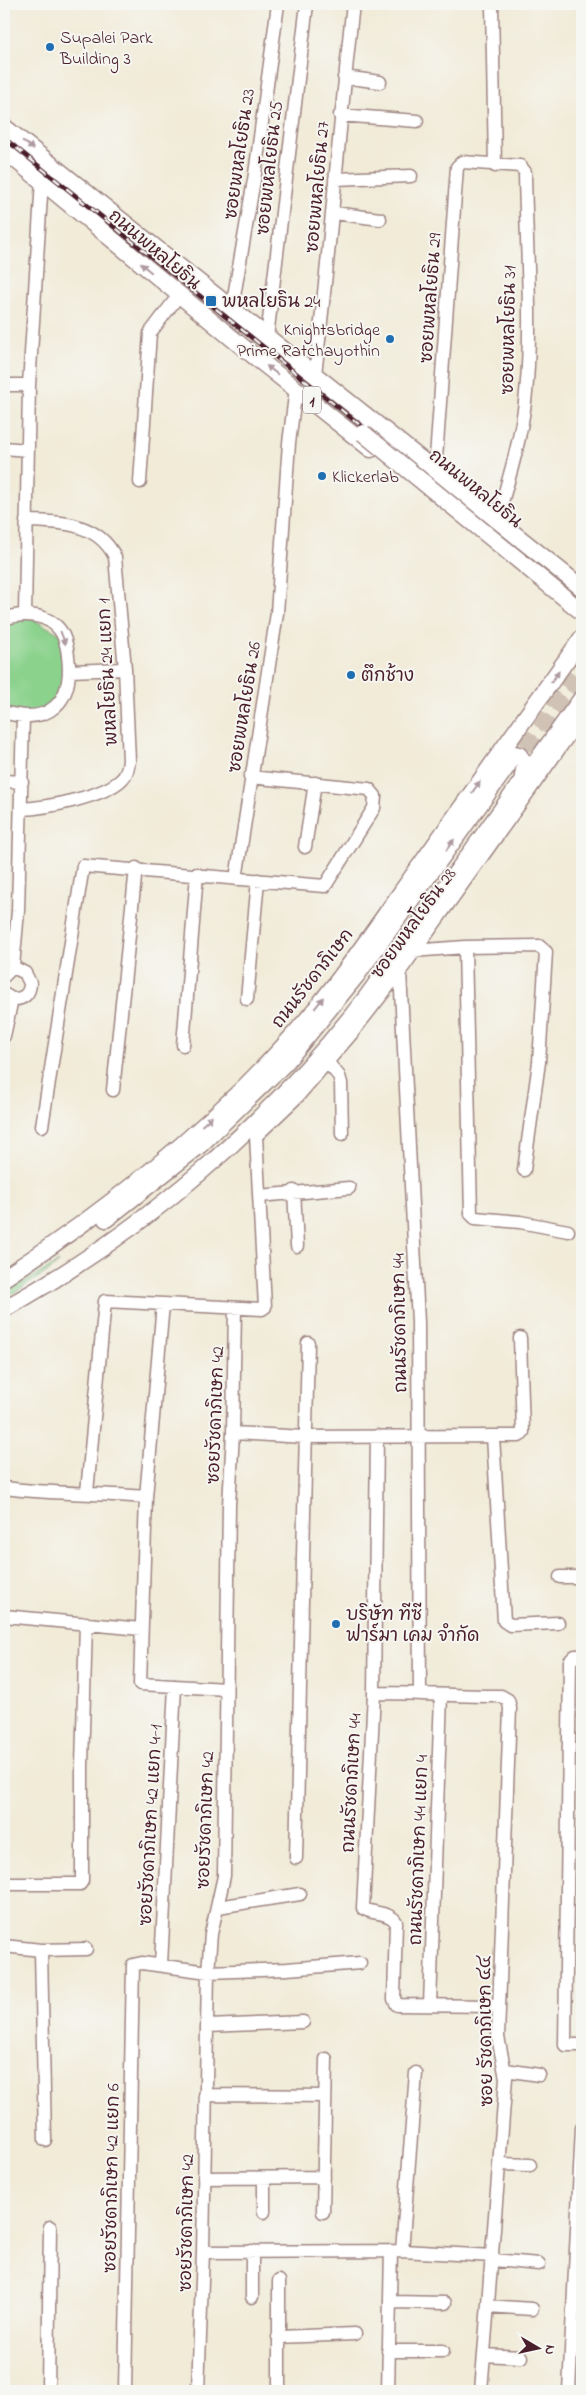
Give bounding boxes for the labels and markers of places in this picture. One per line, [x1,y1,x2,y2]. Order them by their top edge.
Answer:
place label: Supalei Park Building 3 [59,26,153,74]
marker: Supalei Park Building 3 [44,41,56,53]
place label: พหลโยธิน 24 [222,288,321,316]
marker: พหลโยธิน 24 [204,294,218,308]
place label: Knightsbridge Prime Ratchayothin [237,318,381,365]
marker: Knightsbridge Prime Ratchayothin [384,333,396,345]
place label: Klickerlab [332,465,399,491]
marker: Klickerlab [316,470,328,482]
place label: ตึกช้าง [361,663,414,690]
marker: ตึกช้าง [345,669,357,681]
place label: บริษัท ทีซี ฟาร์มา เคม จำกัด [346,1602,479,1650]
marker: บริษัท ทีซี ฟาร์มา เคม จำกัด [330,1618,342,1630]

